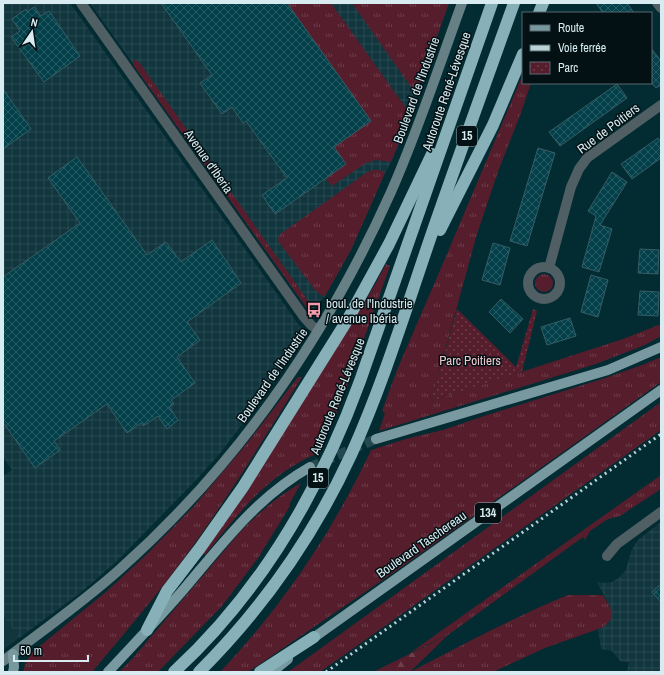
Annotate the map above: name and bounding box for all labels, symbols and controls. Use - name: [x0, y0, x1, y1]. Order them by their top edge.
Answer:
- north arrow: [12, 12, 52, 52]
- legend: [522, 12, 652, 84]
- text: N: [30, 15, 39, 30]
- text: Route: [558, 20, 584, 36]
- street label: Autoroute René-Lévesque: [418, 29, 475, 154]
- street label: Boulevard de l'Industrie: [389, 35, 444, 146]
- text: Voie ferrée: [558, 40, 606, 56]
- text: Parc: [558, 60, 578, 76]
- street label: Rue de Poitiers: [574, 99, 643, 157]
- street label: Avenue d'Iberia: [180, 125, 237, 197]
- road number: 15: [457, 126, 477, 146]
- place label: boul. de l'Industrie / avenue Ibéria: [326, 295, 413, 327]
- bus stop icon: boul. de l'Industrie / avenue Ibéria: [305, 301, 323, 319]
- street label: Boulevard de l'Industrie: [233, 325, 311, 426]
- street label: Autoroute René-Lévesque: [306, 335, 369, 458]
- park label: Parc Poitiers: [439, 352, 501, 369]
- road number: 15: [308, 468, 328, 488]
- road number: 134: [475, 503, 501, 523]
- street label: Boulevard Taschereau: [373, 507, 470, 582]
- scale bar: [14, 637, 88, 663]
- text: 50 m: [20, 643, 42, 659]

